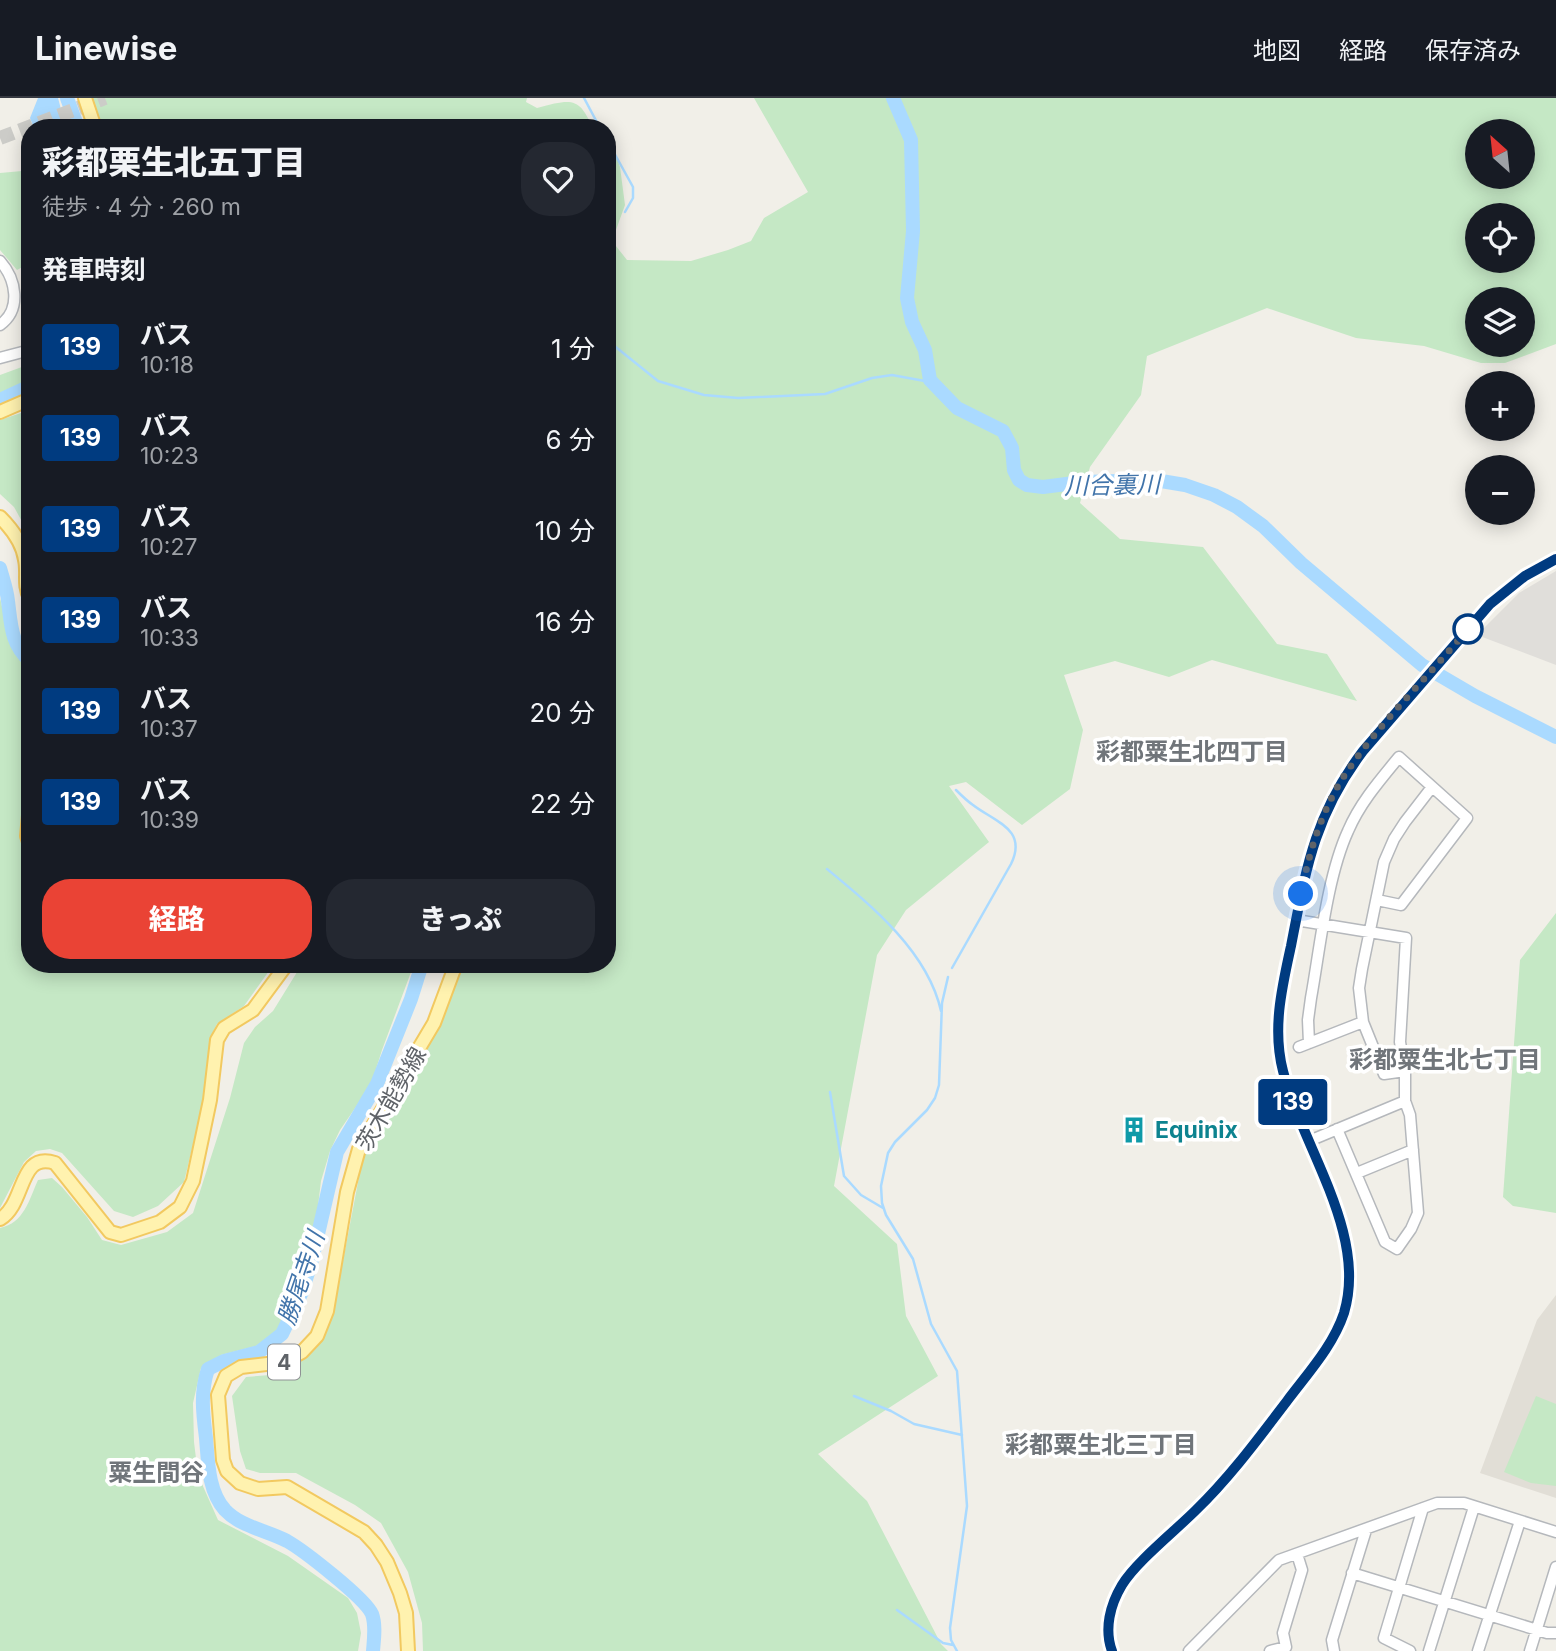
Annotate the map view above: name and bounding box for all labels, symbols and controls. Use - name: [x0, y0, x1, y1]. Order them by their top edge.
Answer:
- text: Linewise: [35, 28, 178, 68]
- text: 地図: [1253, 36, 1301, 65]
- text: 経路: [1339, 36, 1387, 65]
- text: 保存済み: [1425, 36, 1521, 65]
- north arrow: [1465, 119, 1535, 189]
- map controls: [1465, 119, 1535, 525]
- text: 彩都栗生北五丁目: [42, 142, 306, 182]
- button: heart: [521, 142, 595, 216]
- text: 徒歩 · 4 分 · 260 m: [42, 193, 241, 221]
- button: locate: [1465, 203, 1535, 273]
- text: 発車時刻: [42, 254, 146, 285]
- button: layers: [1465, 287, 1535, 357]
- text: バス: [140, 319, 192, 350]
- text: 139: [60, 332, 101, 361]
- text: 1 分: [551, 333, 595, 364]
- text: 10:18: [140, 351, 194, 379]
- button: +: [1465, 371, 1535, 441]
- text: バス: [140, 410, 192, 441]
- text: 139: [60, 423, 101, 452]
- text: 6 分: [546, 424, 595, 455]
- text: 10:23: [140, 442, 199, 470]
- button: −: [1465, 455, 1535, 525]
- water label: 川合裏川: [1064, 470, 1163, 500]
- text: バス: [140, 501, 192, 532]
- text: 139: [60, 514, 101, 543]
- text: 10 分: [535, 515, 595, 546]
- text: 10:27: [140, 533, 198, 561]
- text: バス: [140, 592, 192, 623]
- text: 139: [60, 605, 101, 634]
- text: 16 分: [535, 606, 595, 637]
- unlabelled marker: [1453, 614, 1483, 644]
- text: 10:33: [140, 624, 199, 652]
- text: バス: [140, 683, 192, 714]
- text: 139: [60, 696, 101, 725]
- text: 20 分: [529, 697, 595, 728]
- text: 10:37: [140, 715, 198, 743]
- district label: 彩都粟生北四丁目: [1096, 737, 1288, 766]
- text: バス: [140, 774, 192, 805]
- text: 139: [60, 787, 101, 816]
- text: 22 分: [530, 788, 595, 819]
- text: 10:39: [140, 806, 199, 834]
- your location: [1283, 876, 1318, 911]
- button: 経路: [42, 879, 312, 959]
- button: きっぷ: [326, 879, 595, 959]
- street label: 茨木能勢線: [350, 1042, 432, 1156]
- district label: 彩都粟生北七丁目: [1349, 1045, 1541, 1074]
- line badge: 139: [1253, 1079, 1333, 1125]
- text: 139: [1272, 1087, 1314, 1116]
- building icon: Equinix: [1119, 1115, 1149, 1145]
- place label: Equinix: [1155, 1116, 1238, 1144]
- water label: 勝尾寺川: [272, 1225, 331, 1328]
- road number: 4: [268, 1344, 300, 1380]
- district label: 彩都粟生北三丁目: [1005, 1430, 1197, 1459]
- district label: 粟生間谷: [108, 1458, 204, 1487]

